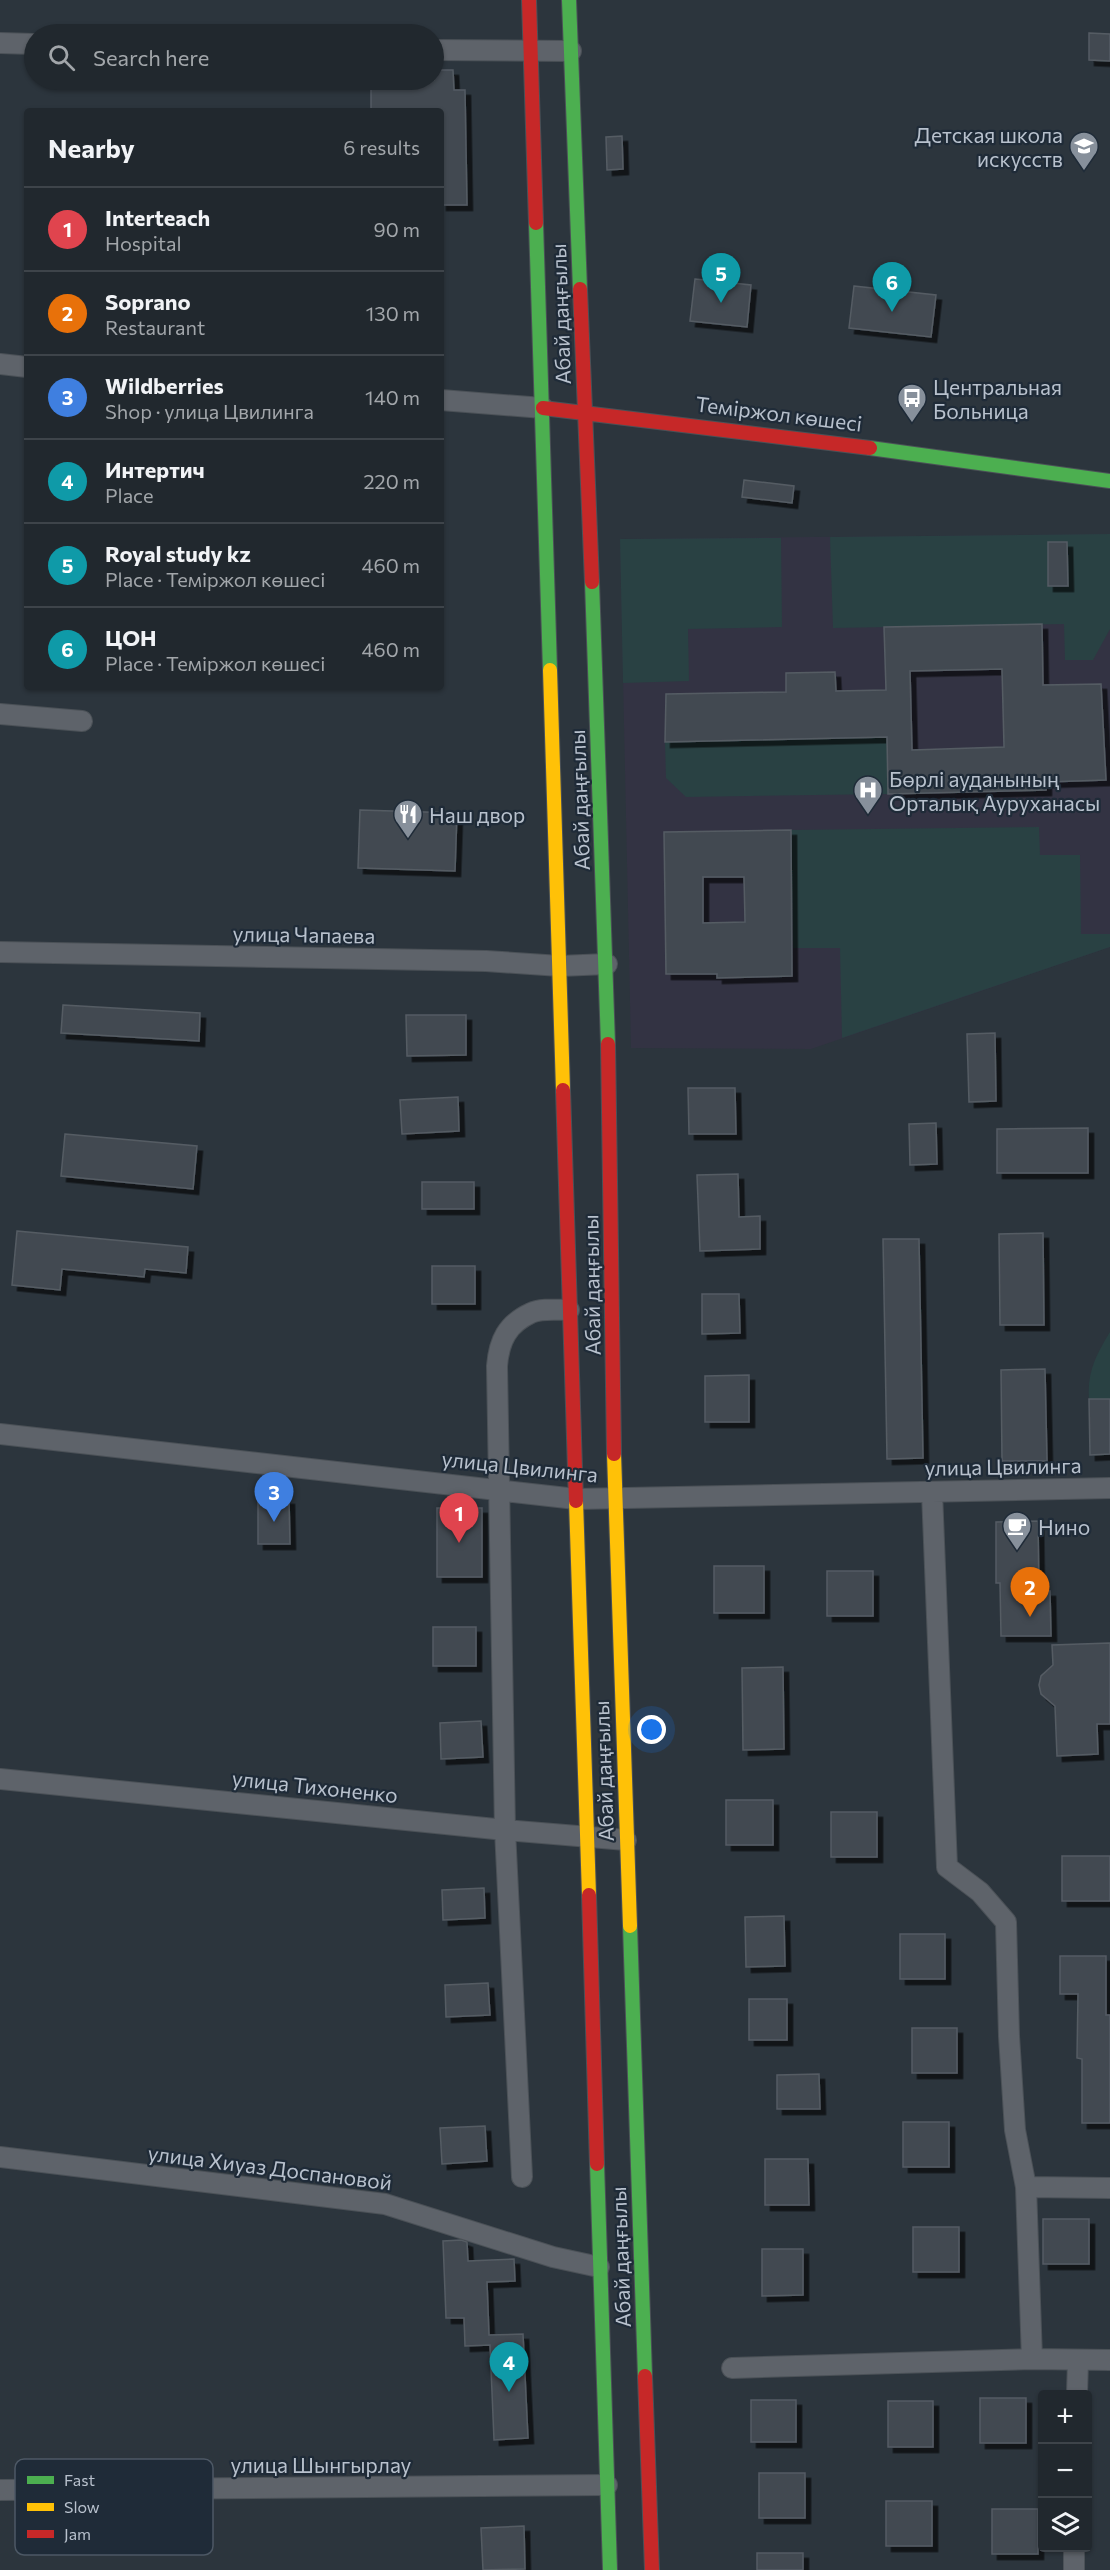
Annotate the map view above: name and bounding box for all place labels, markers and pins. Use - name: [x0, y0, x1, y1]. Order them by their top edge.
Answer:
- place label: Детская школа искусств: [915, 122, 1063, 171]
- school or university icon: Детская школа искусств: [1068, 130, 1100, 172]
- pin: 5: [702, 254, 740, 303]
- pin: 6: [872, 262, 912, 312]
- place label: Центральная Больница: [933, 374, 1062, 423]
- bus stop icon: Центральная Больница: [896, 382, 928, 424]
- place label: Бөрлі ауданының Орталық Ауруханасы: [889, 766, 1100, 815]
- hospital icon: Бөрлі ауданының Орталық Ауруханасы: [852, 774, 884, 816]
- restaurant icon: Наш двор: [392, 798, 424, 840]
- place label: Наш двор: [429, 802, 525, 827]
- pin: 3: [254, 1472, 294, 1522]
- pin: 1: [440, 1494, 478, 1543]
- cafe icon: Нино: [1001, 1510, 1033, 1552]
- place label: Нино: [1038, 1514, 1090, 1539]
- pin: 2: [1010, 1568, 1050, 1617]
- pin: 4: [490, 2342, 528, 2392]

